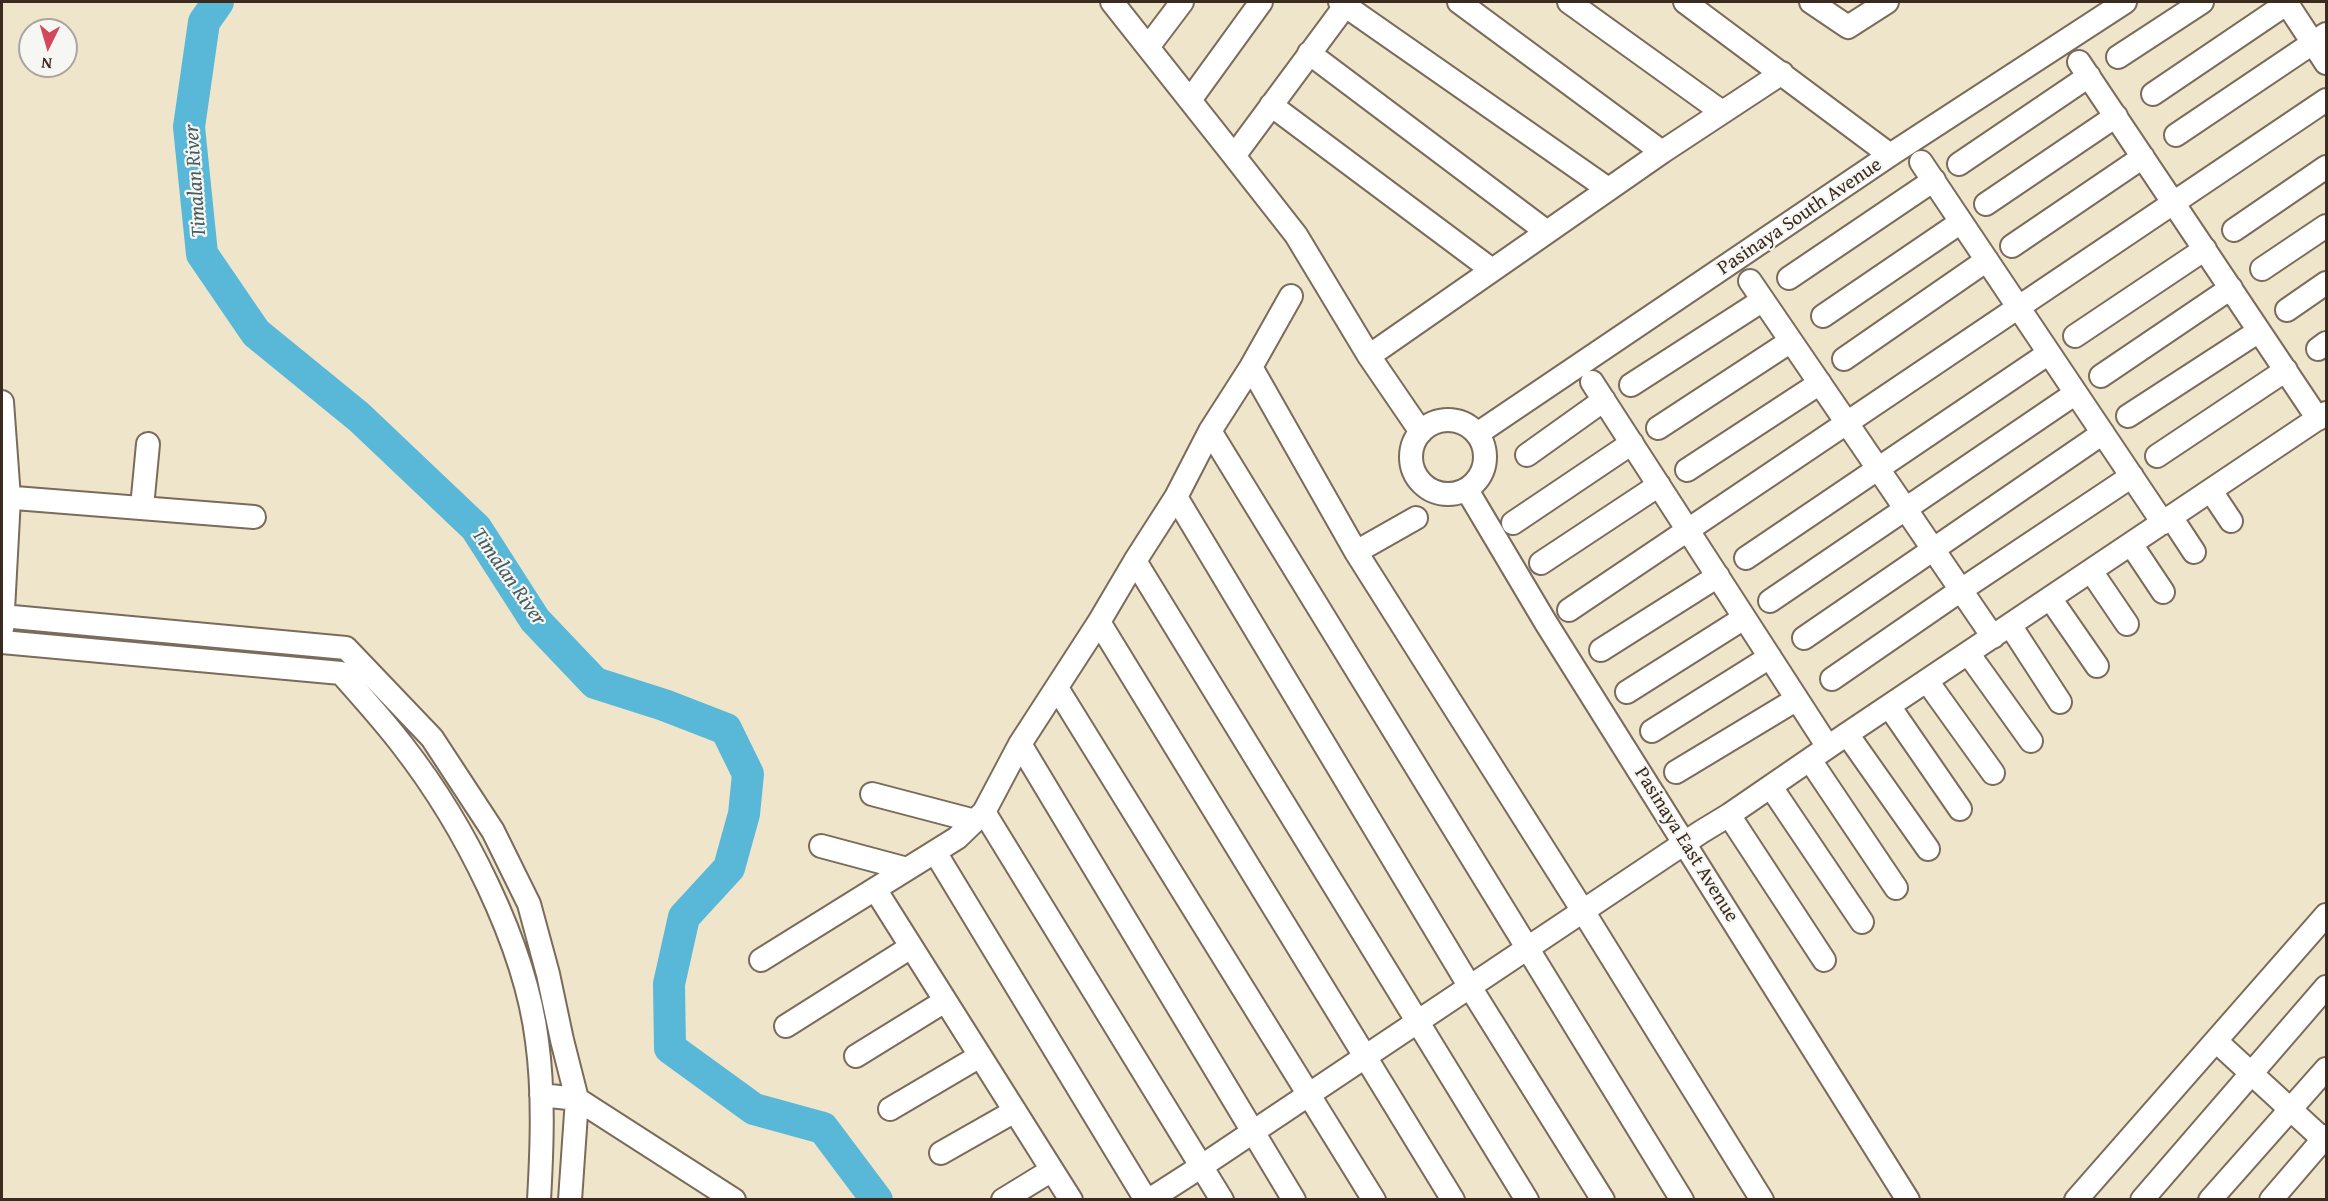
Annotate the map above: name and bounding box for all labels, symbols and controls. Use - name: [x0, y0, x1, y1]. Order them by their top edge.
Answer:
- north arrow: [18, 18, 78, 78]
- text: N: [40, 52, 53, 76]
- water label: Timalan River: [179, 123, 213, 239]
- street label: Pasinaya South Avenue: [1713, 153, 1887, 281]
- water label: Timalan River: [465, 523, 551, 631]
- street label: Pasinaya East Avenue: [1629, 763, 1743, 927]

